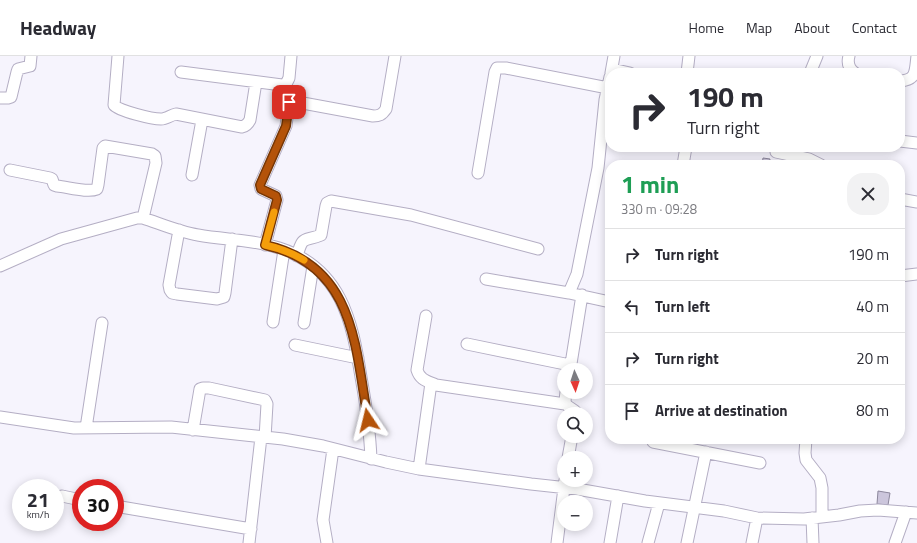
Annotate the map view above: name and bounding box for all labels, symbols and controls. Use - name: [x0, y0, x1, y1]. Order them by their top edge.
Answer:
- text: Headway: [20, 13, 96, 42]
- text: Home: [689, 17, 724, 38]
- text: Map: [746, 17, 772, 38]
- text: About: [794, 17, 830, 38]
- text: Contact: [852, 17, 897, 38]
- text: 190 m: [687, 75, 764, 118]
- icon: right: [621, 84, 673, 136]
- pin: [272, 85, 306, 119]
- icon: arrive: [278, 91, 300, 113]
- text: Turn right: [687, 114, 760, 141]
- text: 1 min: [621, 166, 679, 202]
- button: close: [847, 173, 889, 215]
- text: 330 m · 09:28: [621, 199, 697, 219]
- text: Turn right: [655, 243, 719, 266]
- text: 190 m: [848, 243, 889, 266]
- icon: right: [621, 244, 643, 266]
- text: Turn left: [655, 295, 710, 318]
- text: 40 m: [856, 295, 889, 318]
- icon: left: [621, 296, 643, 318]
- text: Turn right: [655, 347, 719, 370]
- text: 20 m: [856, 347, 889, 370]
- icon: right: [621, 348, 643, 370]
- north arrow: [557, 363, 593, 399]
- map controls: [557, 363, 593, 531]
- position arrow: [347, 399, 389, 441]
- text: Arrive at destination: [655, 399, 788, 422]
- text: 80 m: [856, 399, 889, 422]
- icon: arrive: [621, 400, 643, 422]
- button: search: [557, 407, 593, 443]
- button: +: [557, 451, 593, 487]
- speed limit sign: 30: [72, 479, 124, 531]
- text: 21: [27, 484, 49, 515]
- button: −: [557, 495, 593, 531]
- text: km/h: [27, 507, 49, 522]

